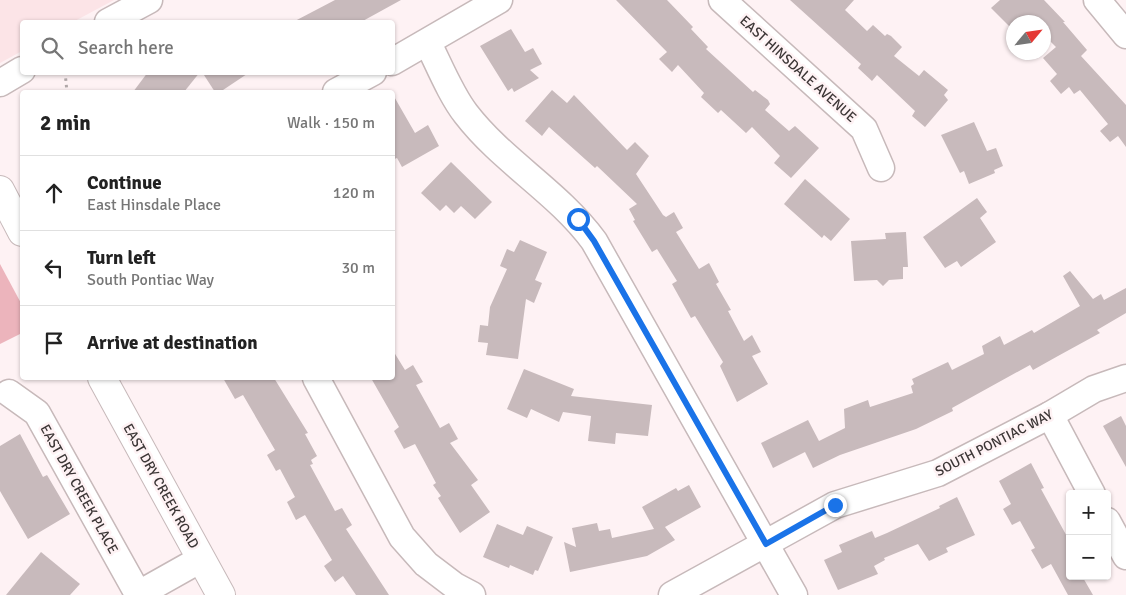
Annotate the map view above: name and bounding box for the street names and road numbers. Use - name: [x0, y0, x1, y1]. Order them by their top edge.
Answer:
- street label: EAST HINSDALE AVENUE: [736, 12, 860, 126]
- street label: SOUTH PONTIAC WAY: [932, 406, 1056, 480]
- street label: EAST DRY CREEK PLACE: [36, 421, 122, 557]
- street label: EAST DRY CREEK ROAD: [120, 421, 202, 551]

